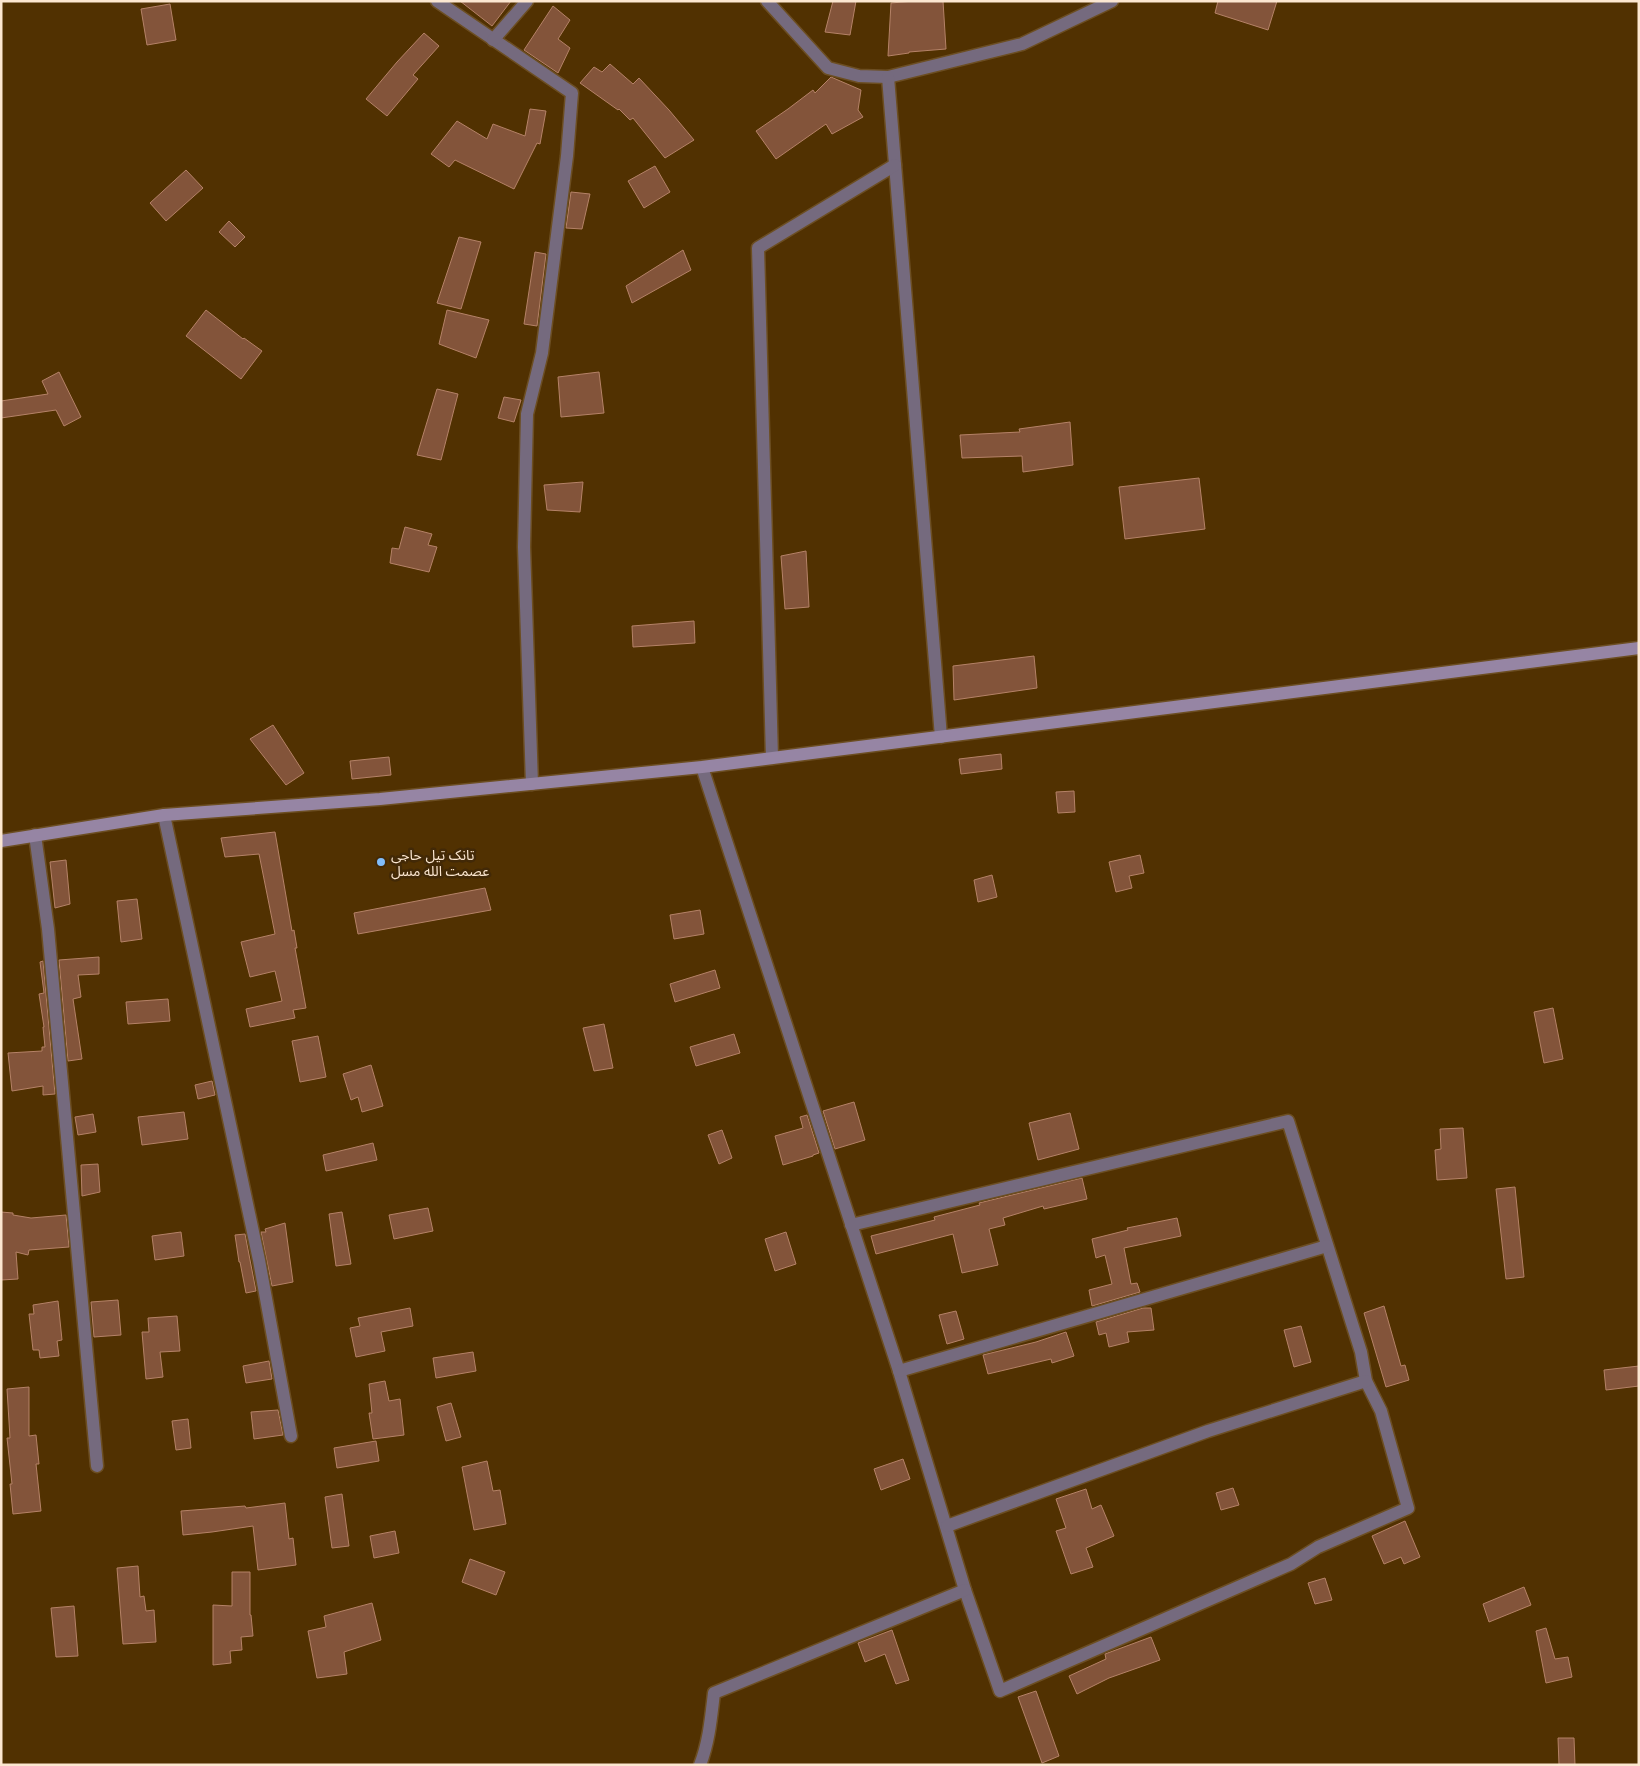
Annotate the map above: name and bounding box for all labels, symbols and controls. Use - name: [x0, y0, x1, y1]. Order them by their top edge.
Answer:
- place label: تانک تیل حاجی عصمت الله مسل: [391, 846, 489, 880]
- marker: تانک تیل حاجی عصمت الله مسل: [375, 856, 387, 868]

